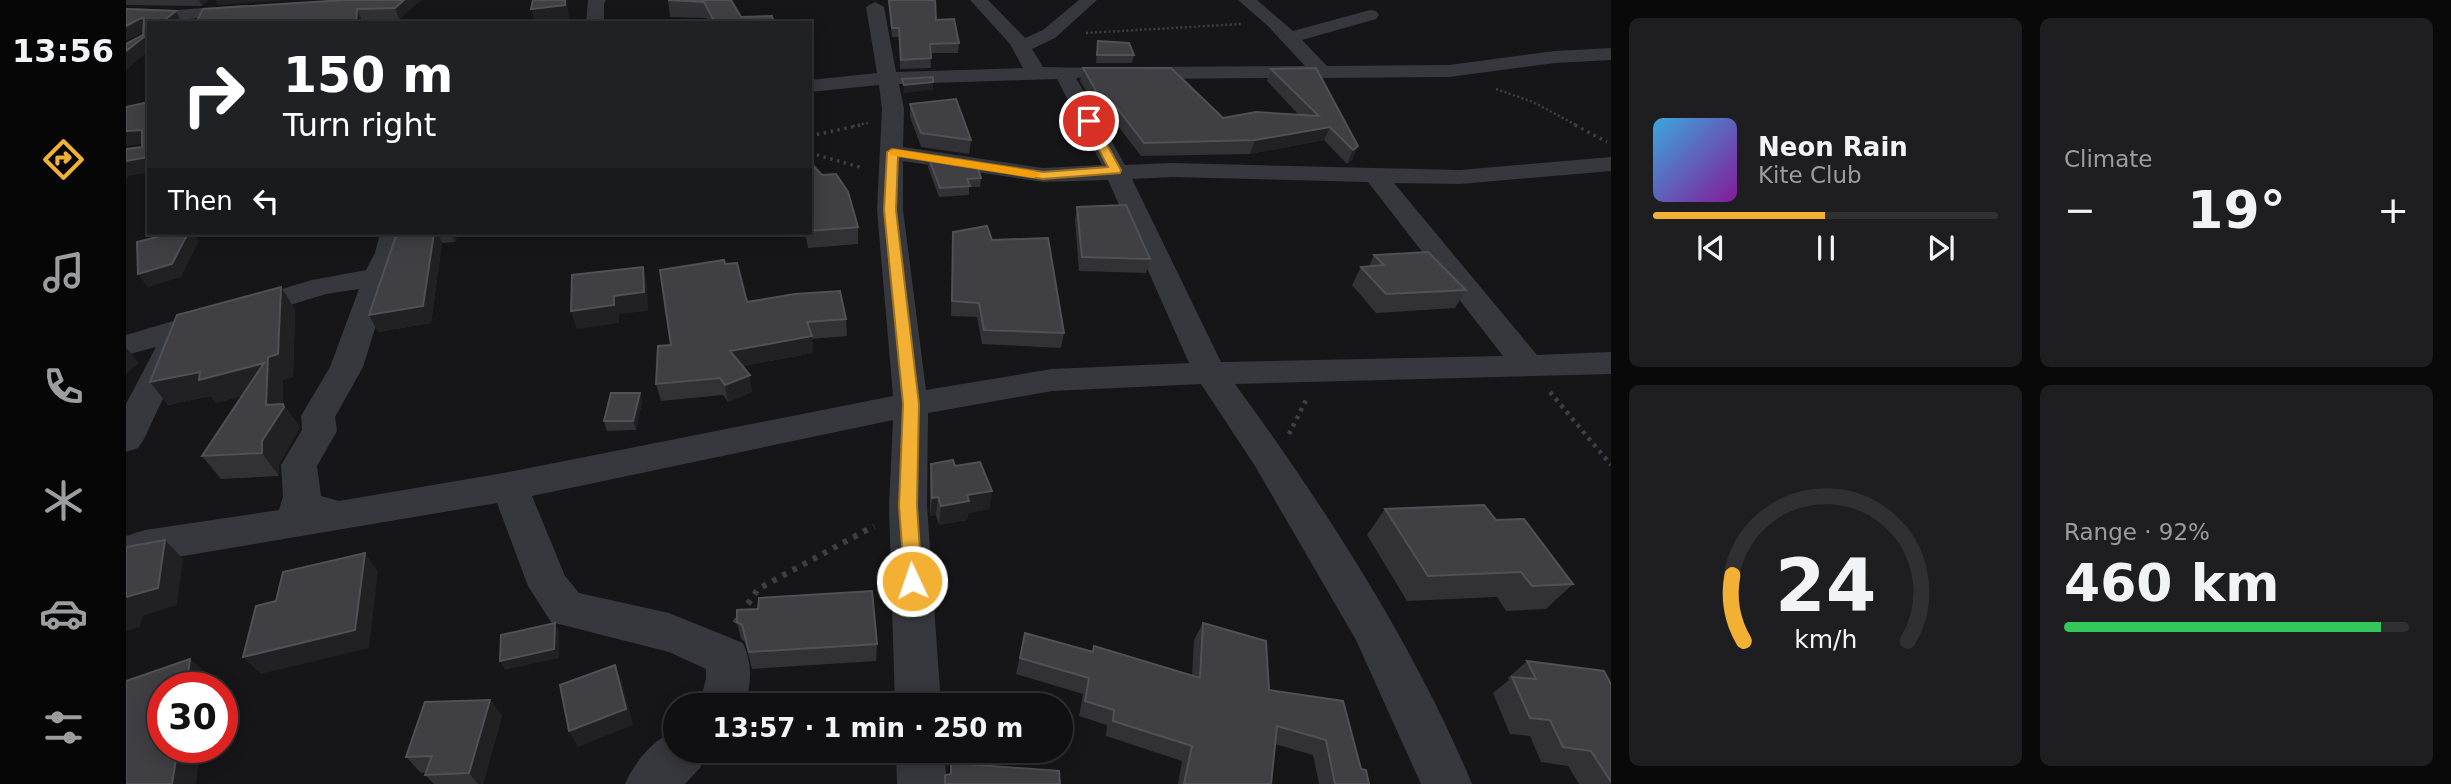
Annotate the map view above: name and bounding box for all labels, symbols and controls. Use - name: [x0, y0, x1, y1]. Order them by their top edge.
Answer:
- text: 13:56: [12, 32, 114, 70]
- text: 150 m: [283, 47, 453, 104]
- icon: right: [168, 49, 259, 140]
- pin: [1059, 91, 1119, 151]
- icon: arrive: [1070, 102, 1108, 140]
- text: Turn right: [283, 106, 436, 144]
- text: Neon Rain: [1758, 132, 1908, 162]
- icon: directions: [39, 135, 88, 184]
- text: Climate: [2064, 146, 2153, 172]
- text: Kite Club: [1758, 162, 1862, 188]
- text: 19°: [2187, 180, 2286, 240]
- icon: left: [247, 182, 285, 220]
- text: Then: [168, 186, 233, 216]
- text: −: [2064, 188, 2096, 232]
- text: +: [2377, 188, 2409, 232]
- icon: previous: [1692, 229, 1730, 267]
- icon: pause: [1807, 229, 1845, 267]
- icon: next: [1922, 229, 1960, 267]
- icon: music: [39, 248, 88, 297]
- icon: phone: [39, 362, 88, 411]
- icon: climate: [39, 476, 88, 525]
- text: Range · 92%: [2064, 519, 2210, 545]
- position arrow: [875, 544, 949, 618]
- text: 24: [1775, 544, 1876, 629]
- text: 460 km: [2064, 553, 2279, 613]
- icon: car: [39, 589, 88, 638]
- text: km/h: [1794, 625, 1857, 654]
- speed limit sign: 30: [147, 672, 238, 763]
- icon: filters: [39, 703, 88, 752]
- text: 13:57 · 1 min · 250 m: [713, 713, 1023, 743]

